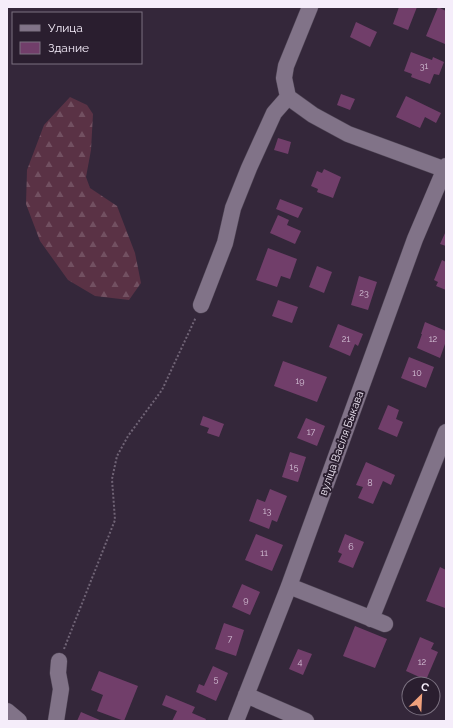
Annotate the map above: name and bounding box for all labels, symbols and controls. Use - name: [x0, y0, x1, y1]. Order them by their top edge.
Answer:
- legend: [12, 12, 142, 64]
- text: Улица: [48, 21, 83, 35]
- text: Здание: [48, 41, 89, 55]
- house number: 31: [420, 61, 428, 71]
- house number: 23: [359, 288, 369, 298]
- house number: 21: [342, 334, 350, 344]
- house number: 12: [429, 334, 438, 344]
- house number: 10: [412, 368, 422, 378]
- house number: 19: [295, 376, 305, 386]
- street label: вуліца Васіля Быкава: [316, 389, 366, 497]
- house number: 17: [307, 427, 315, 437]
- house number: 15: [290, 462, 298, 472]
- house number: 8: [367, 478, 373, 488]
- house number: 13: [263, 506, 272, 516]
- house number: 6: [348, 542, 354, 552]
- house number: 11: [260, 548, 268, 558]
- house number: 9: [243, 595, 249, 605]
- house number: 7: [228, 634, 233, 644]
- house number: 4: [298, 657, 303, 667]
- house number: 12: [418, 657, 427, 667]
- house number: 5: [214, 674, 219, 684]
- north arrow: [401, 676, 441, 716]
- text: С: [419, 680, 431, 695]

